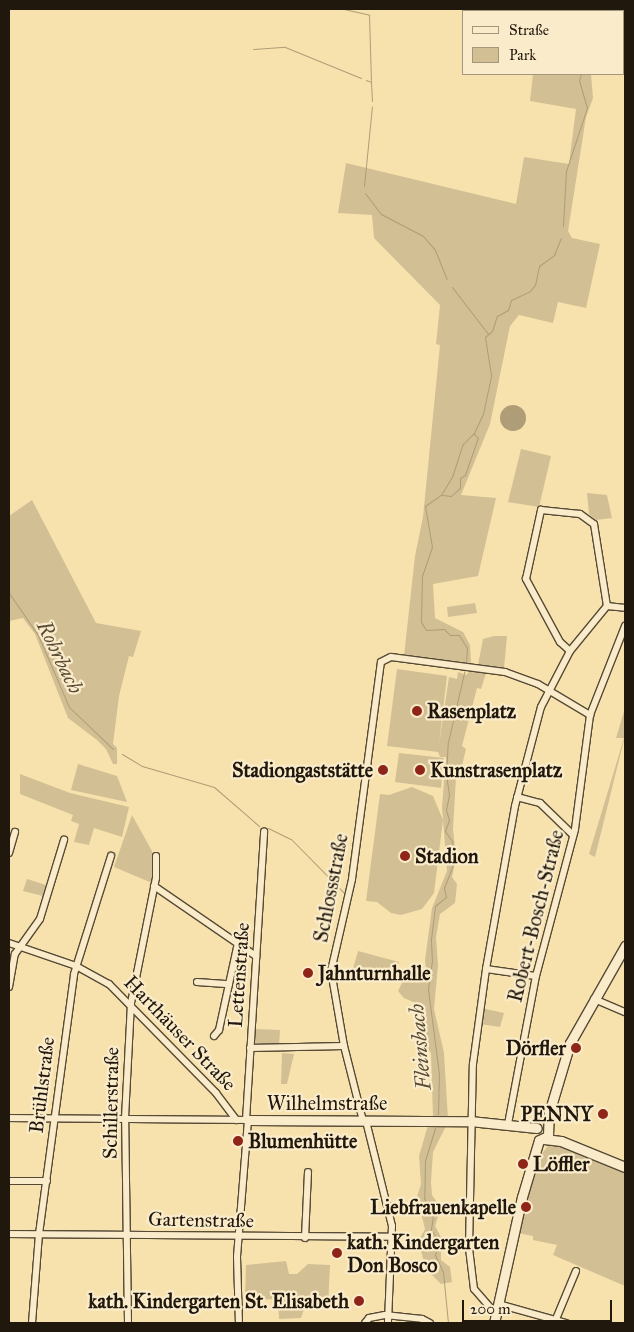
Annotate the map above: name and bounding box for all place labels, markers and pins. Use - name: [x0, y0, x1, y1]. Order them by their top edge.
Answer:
- place label: Rasenplatz: [427, 699, 516, 723]
- marker: Rasenplatz: [411, 705, 423, 717]
- place label: Stadiongaststätte: [232, 758, 373, 782]
- place label: Kunstrasenplatz: [430, 758, 562, 782]
- marker: Stadiongaststätte: [377, 764, 389, 776]
- marker: Kunstrasenplatz: [414, 764, 426, 776]
- place label: Stadion: [415, 844, 479, 868]
- marker: Stadion: [399, 850, 411, 862]
- place label: Jahnturnhalle: [318, 961, 431, 985]
- marker: Jahnturnhalle: [302, 967, 314, 979]
- place label: Dörfler: [505, 1036, 566, 1060]
- marker: Dörfler: [570, 1042, 582, 1054]
- place label: PENNY: [521, 1102, 593, 1126]
- marker: PENNY: [597, 1108, 609, 1120]
- place label: Blumenhütte: [248, 1129, 357, 1153]
- marker: Blumenhütte: [232, 1135, 244, 1147]
- place label: Löffler: [533, 1152, 590, 1176]
- marker: Löffler: [517, 1158, 529, 1170]
- place label: Liebfrauenkapelle: [370, 1195, 516, 1219]
- marker: Liebfrauenkapelle: [520, 1201, 532, 1213]
- place label: kath. Kindergarten Don Bosco: [347, 1230, 499, 1277]
- marker: kath. Kindergarten Don Bosco: [331, 1247, 343, 1259]
- place label: kath. Kindergarten St. Elisabeth: [88, 1289, 349, 1313]
- marker: kath. Kindergarten St. Elisabeth: [353, 1295, 365, 1307]

